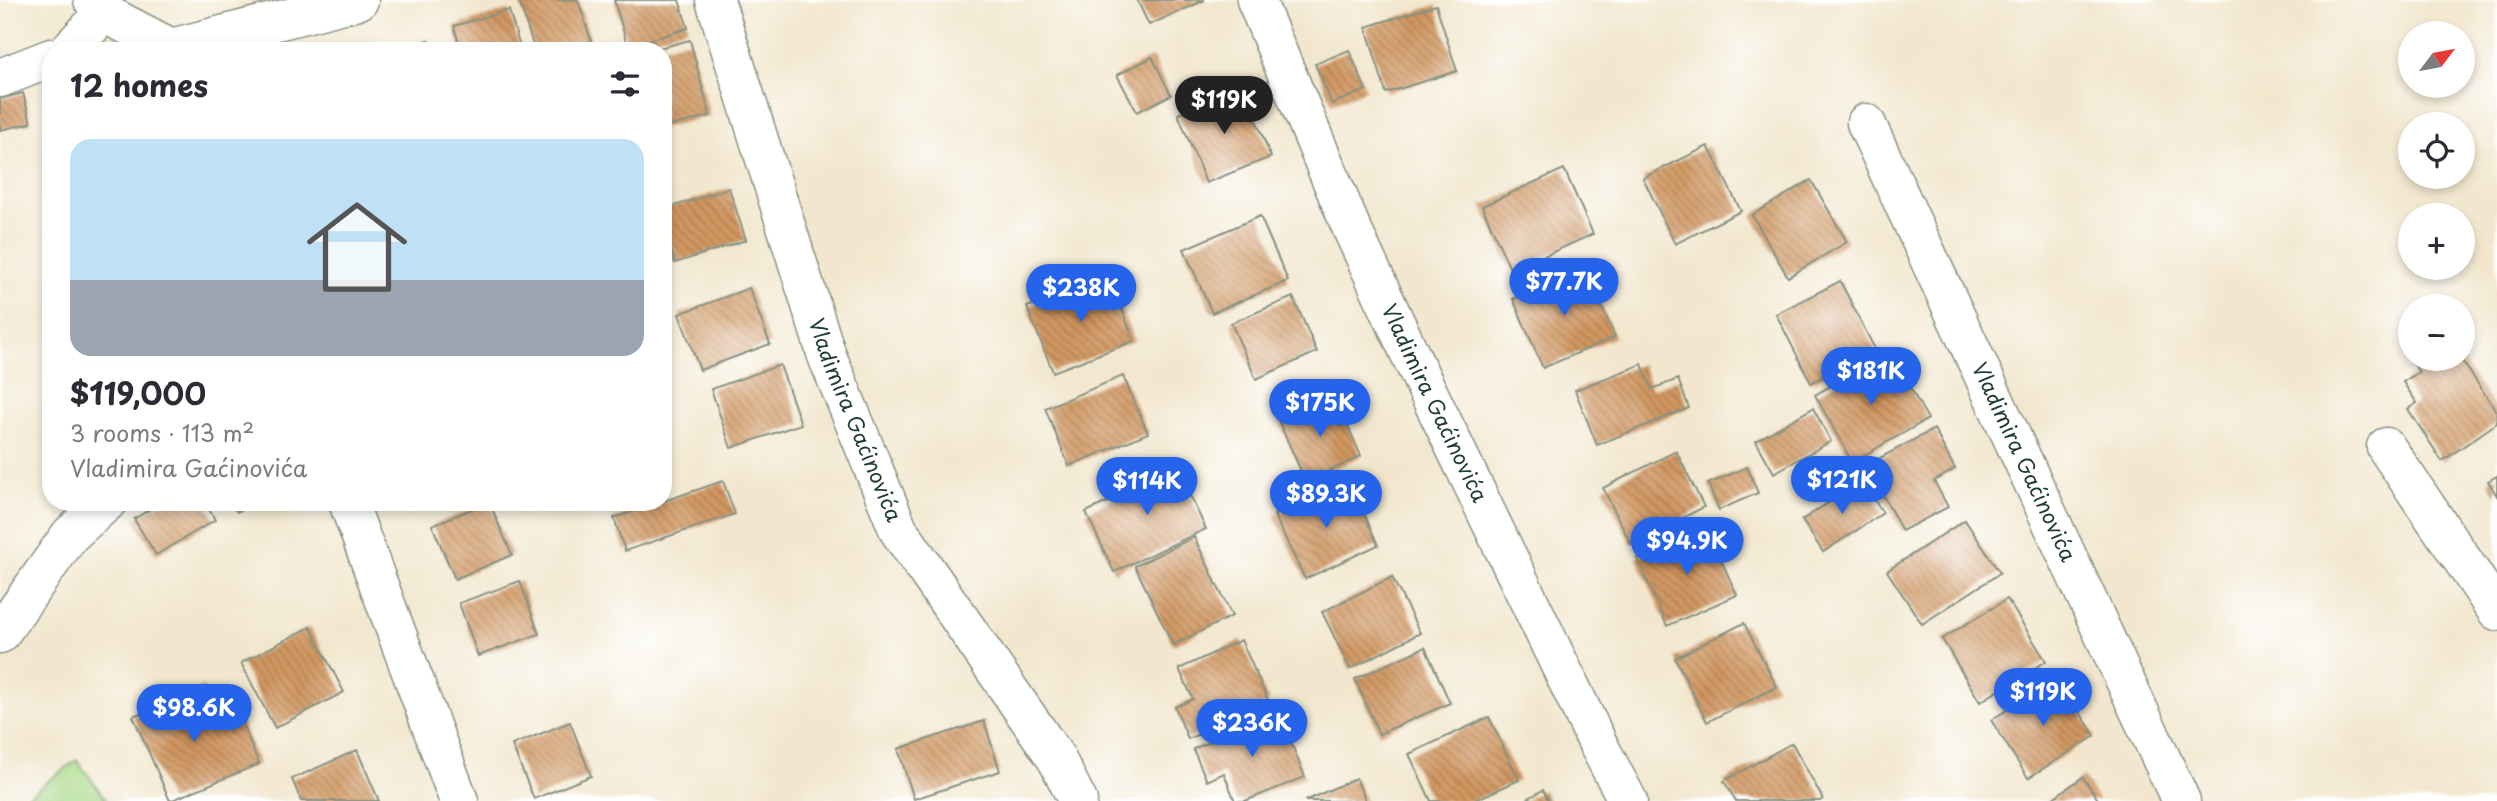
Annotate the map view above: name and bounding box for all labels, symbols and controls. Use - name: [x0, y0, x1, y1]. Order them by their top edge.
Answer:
- north arrow: [2398, 21, 2474, 98]
- map controls: [2398, 21, 2475, 371]
- text: 12 homes: [70, 62, 208, 107]
- icon: filters: [606, 65, 644, 103]
- pin: $119K: [1175, 76, 1273, 136]
- text: $119K: [1191, 81, 1257, 116]
- button: locate: [2398, 112, 2475, 189]
- icon: home: [294, 184, 420, 310]
- button: +: [2398, 203, 2475, 280]
- pin: $77.7K: [1507, 258, 1621, 318]
- text: $77.7K: [1525, 263, 1603, 298]
- pin: $238K: [1032, 264, 1130, 324]
- text: $238K: [1042, 269, 1120, 304]
- button: −: [2398, 294, 2475, 371]
- street label: Vladimira Gaćinovića: [1375, 298, 1497, 508]
- street label: Vladimira Gaćinovića: [802, 314, 912, 527]
- pin: $181K: [1822, 348, 1920, 407]
- text: $181K: [1837, 352, 1905, 387]
- street label: Vladimira Gaćinovića: [1965, 356, 2086, 567]
- text: $119,000: [70, 370, 206, 415]
- pin: $175K: [1271, 380, 1369, 439]
- text: $175K: [1285, 384, 1355, 419]
- text: 3 rooms · 113 m²: [70, 415, 254, 450]
- text: Vladimira Gaćinovića: [70, 450, 307, 485]
- pin: $121K: [1793, 456, 1891, 516]
- pin: $114K: [1098, 458, 1196, 517]
- text: $121K: [1807, 461, 1877, 496]
- text: $114K: [1112, 462, 1182, 497]
- pin: $89.3K: [1269, 470, 1383, 530]
- text: $89.3K: [1286, 475, 1366, 510]
- pin: $94.9K: [1630, 518, 1744, 577]
- text: $94.9K: [1647, 522, 1727, 557]
- pin: $119K: [1994, 668, 2092, 728]
- text: $119K: [2010, 673, 2076, 708]
- pin: $98.6K: [137, 684, 251, 744]
- text: $98.6K: [153, 689, 235, 724]
- pin: $236K: [1203, 700, 1301, 759]
- text: $236K: [1212, 704, 1292, 739]

